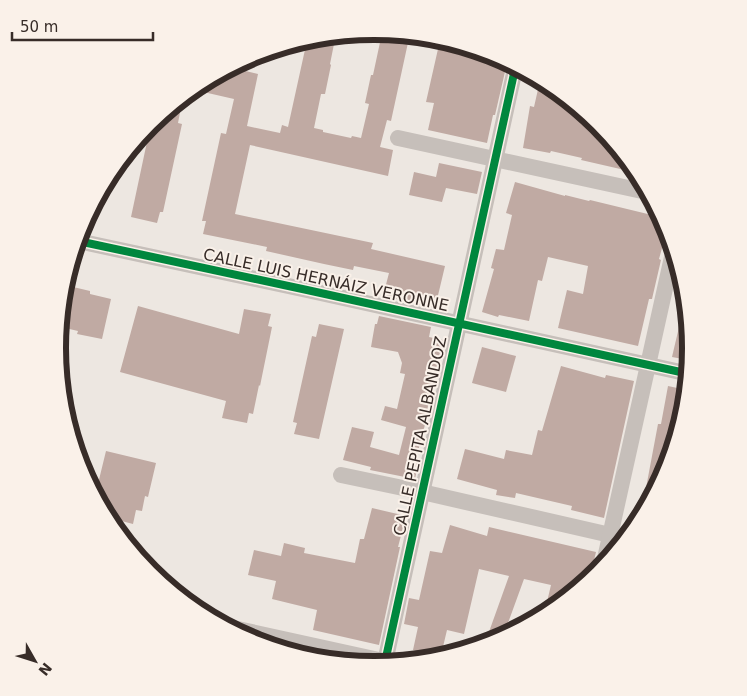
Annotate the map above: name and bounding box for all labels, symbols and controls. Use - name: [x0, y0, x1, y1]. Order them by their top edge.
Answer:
- scale bar: [12, 10, 154, 42]
- text: 50 m: [20, 18, 58, 36]
- street label: CALLE LUIS HERNÁIZ VERONNE: [201, 245, 451, 315]
- street label: CALLE PEPITA ALBANDOZ: [390, 334, 450, 537]
- north arrow: [10, 636, 60, 686]
- text: N: [35, 660, 55, 679]

